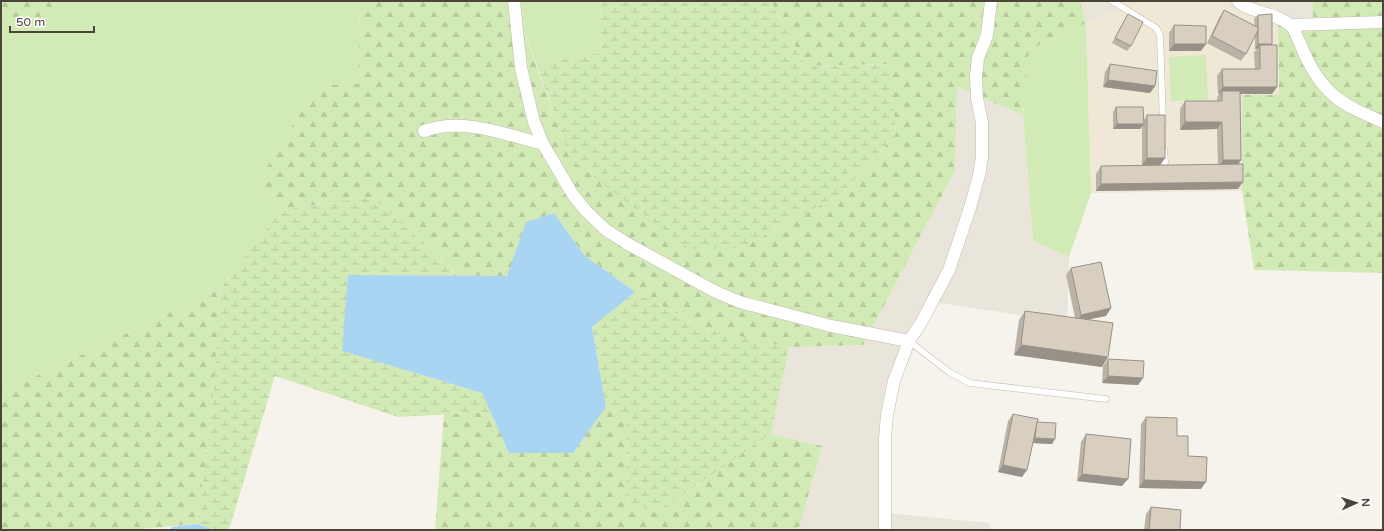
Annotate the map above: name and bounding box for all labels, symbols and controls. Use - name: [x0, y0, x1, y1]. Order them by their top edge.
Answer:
- scale bar: [10, 8, 94, 34]
- text: 50 m: [16, 15, 45, 29]
- north arrow: [1336, 483, 1376, 523]
- text: N: [1359, 498, 1372, 507]

